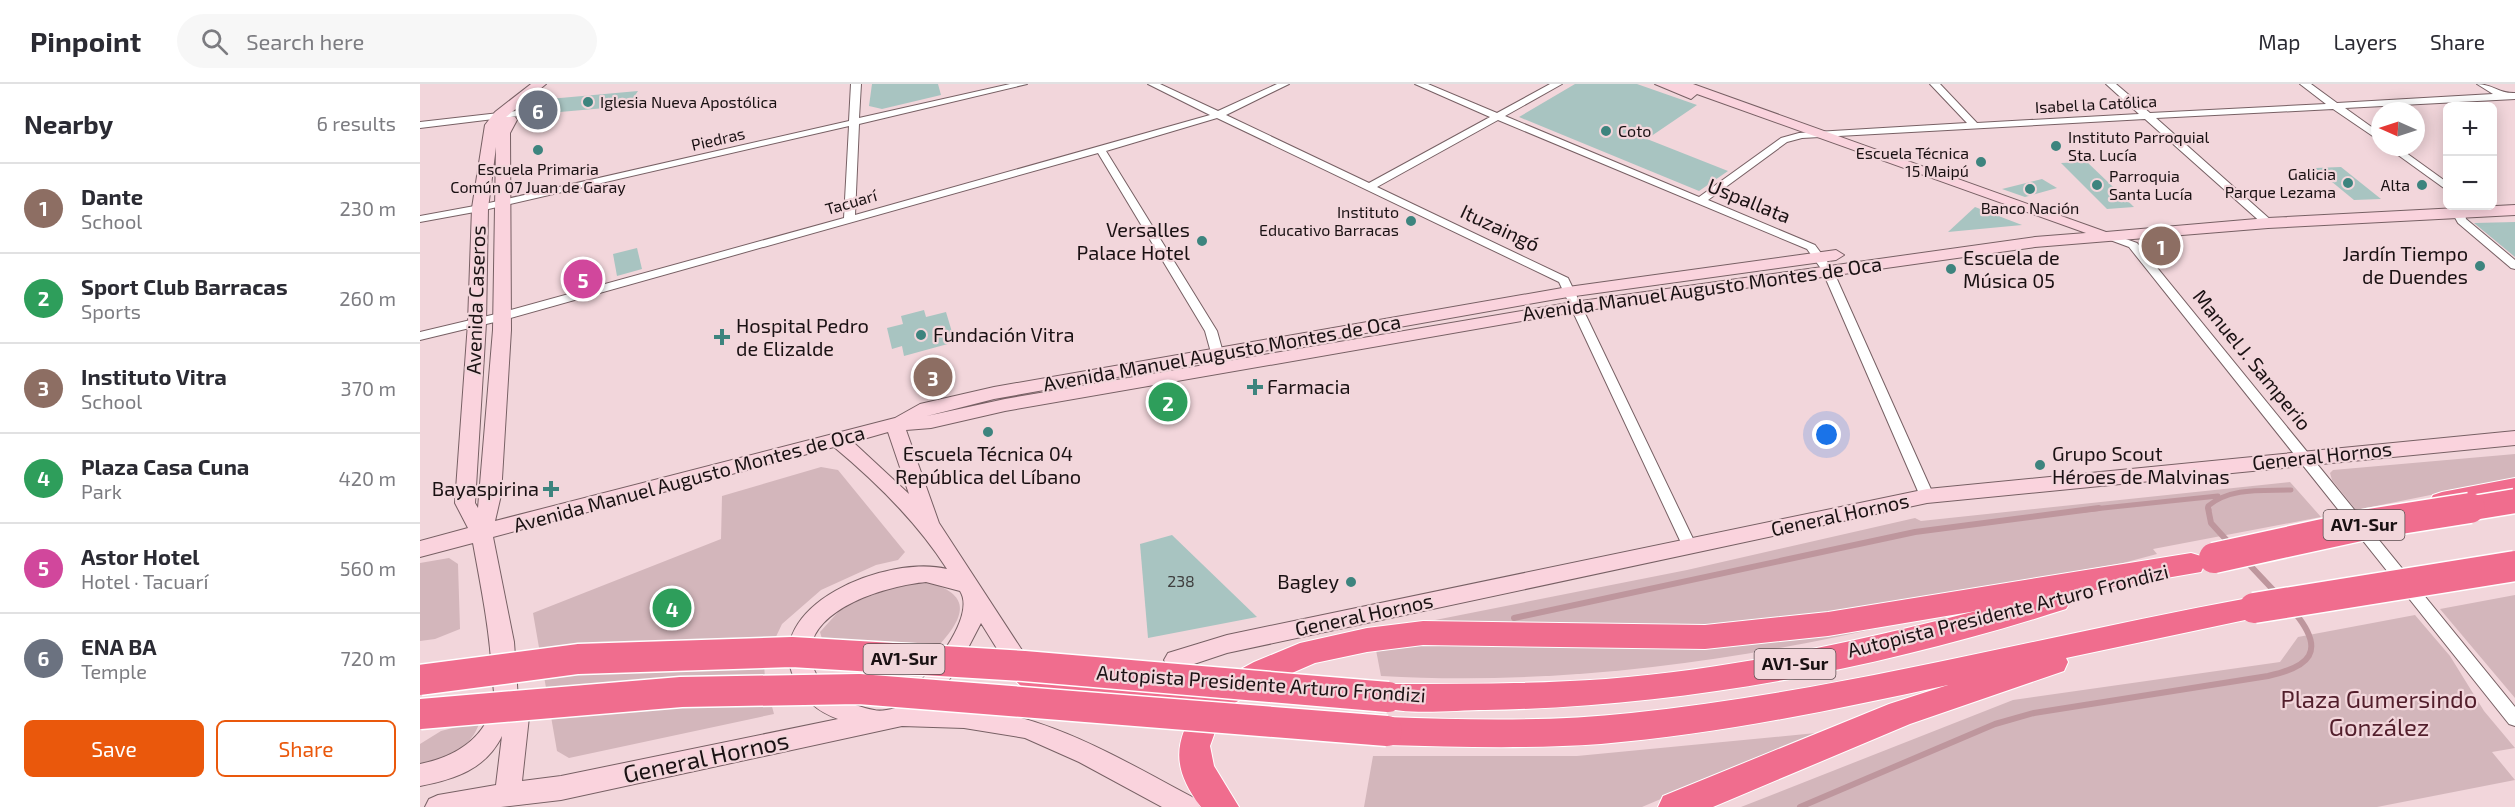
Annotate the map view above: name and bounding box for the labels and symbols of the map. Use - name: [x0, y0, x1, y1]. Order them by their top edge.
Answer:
- pin: 6: [518, 87, 558, 132]
- street label: Isabel la Católica: [2034, 91, 2158, 116]
- place label: Iglesia Nueva Apostólica: [600, 92, 777, 111]
- marker: Iglesia Nueva Apostólica: [581, 95, 595, 109]
- north arrow: [2371, 102, 2425, 156]
- place label: Coto: [1618, 121, 1651, 140]
- street label: Piedras: [689, 123, 747, 154]
- marker: Coto: [1599, 124, 1613, 138]
- place label: Instituto Parroquial Sta. Lucía: [2068, 127, 2210, 164]
- marker: Instituto Parroquial Sta. Lucía: [2049, 139, 2063, 153]
- marker: Escuela Primaria Común 07 Juan de Garay: [531, 143, 545, 157]
- place label: Escuela Técnica 15 Maipú: [1856, 143, 1969, 180]
- marker: Escuela Técnica 15 Maipú: [1974, 155, 1988, 169]
- place label: Escuela Primaria Común 07 Juan de Garay: [450, 159, 626, 196]
- place label: Galicia Parque Lezama: [2225, 164, 2336, 201]
- place label: Parroquia Santa Lucía: [2109, 166, 2192, 203]
- street label: Uspallata: [1704, 173, 1794, 228]
- place label: Alta: [2381, 175, 2410, 194]
- marker: Galicia Parque Lezama: [2341, 176, 2355, 190]
- marker: Parroquia Santa Lucía: [2090, 178, 2104, 192]
- marker: Alta: [2415, 178, 2429, 192]
- marker: Banco Nación: [2023, 182, 2037, 196]
- street label: Tacuarí: [823, 185, 880, 218]
- street label: Ituzaingó: [1457, 198, 1544, 256]
- place label: Banco Nación: [1981, 198, 2079, 217]
- place label: Instituto Educativo Barracas: [1259, 202, 1399, 239]
- marker: Instituto Educativo Barracas: [1404, 214, 1418, 228]
- place label: Versalles Palace Hotel: [1077, 217, 1190, 264]
- pin: 1: [2142, 224, 2180, 268]
- street label: Avenida Caseros: [460, 225, 490, 375]
- marker: Versalles Palace Hotel: [1195, 234, 1209, 248]
- place label: Jardín Tiempo de Duendes: [2343, 241, 2468, 288]
- place label: Escuela de Música 05: [1963, 245, 2060, 292]
- street label: Avenida Manuel Augusto Montes de Oca: [1521, 251, 1883, 325]
- pin: 5: [564, 256, 602, 302]
- marker: Jardín Tiempo de Duendes: [2473, 259, 2487, 273]
- marker: Escuela de Música 05: [1944, 262, 1958, 276]
- street label: Manuel J. Samperio: [2189, 284, 2317, 435]
- street label: Avenida Manuel Augusto Montes de Oca: [1041, 309, 1403, 395]
- place label: Hospital Pedro de Elizalde: [736, 313, 869, 360]
- place label: Fundación Vitra: [933, 322, 1074, 346]
- marker: Hospital Pedro de Elizalde: [713, 328, 731, 346]
- marker: Fundación Vitra: [914, 328, 928, 342]
- pin: 3: [914, 354, 952, 400]
- place label: Farmacia: [1267, 374, 1351, 398]
- pin: 2: [1148, 380, 1188, 424]
- marker: Farmacia: [1248, 380, 1262, 394]
- street label: Avenida Manuel Augusto Montes de Oca: [510, 420, 867, 537]
- your location: [1812, 420, 1841, 449]
- marker: Escuela Técnica 04 República del Líbano: [981, 425, 995, 439]
- street label: General Hornos: [2251, 436, 2393, 474]
- place label: Escuela Técnica 04 República del Líbano: [895, 441, 1081, 488]
- place label: Grupo Scout Héroes de Malvinas: [2052, 441, 2230, 488]
- marker: Grupo Scout Héroes de Malvinas: [2033, 458, 2047, 472]
- place label: Bayaspirina: [432, 476, 539, 500]
- marker: Bayaspirina: [544, 482, 558, 496]
- street label: General Hornos: [1769, 488, 1911, 540]
- road number: AV1-Sur: [2324, 510, 2404, 540]
- street label: Autopista Presidente Arturo Frondizi: [1845, 558, 2171, 662]
- place label: Bagley: [1277, 569, 1339, 593]
- house number: 238: [1167, 571, 1195, 590]
- marker: Bagley: [1344, 575, 1358, 589]
- pin: 4: [652, 586, 692, 630]
- street label: General Hornos: [1293, 588, 1435, 640]
- road number: AV1-Sur: [864, 644, 944, 674]
- road number: AV1-Sur: [1754, 649, 1836, 679]
- street label: Autopista Presidente Arturo Frondizi: [1096, 660, 1427, 706]
- park label: Plaza Gumersindo González: [2281, 684, 2478, 741]
- street label: General Hornos: [620, 725, 791, 788]

